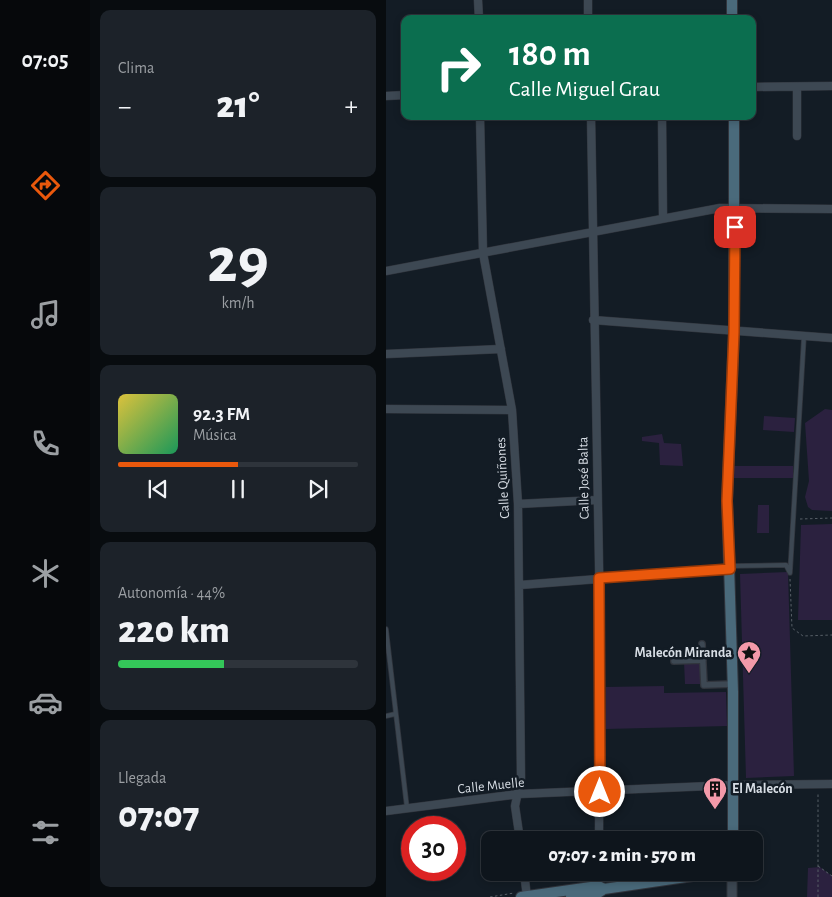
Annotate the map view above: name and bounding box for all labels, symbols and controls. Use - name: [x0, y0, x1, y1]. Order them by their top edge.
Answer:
- icon: right: [426, 35, 491, 100]
- text: 180 m: [509, 37, 591, 72]
- text: 07:05: [22, 49, 68, 71]
- text: Clima: [118, 60, 154, 76]
- text: Calle Miguel Grau: [509, 78, 660, 100]
- text: 21°: [216, 87, 260, 125]
- text: −: [118, 93, 131, 121]
- text: +: [345, 93, 358, 121]
- icon: directions: [28, 168, 63, 203]
- pin: [714, 206, 756, 248]
- icon: arrive: [721, 213, 749, 241]
- text: 29: [207, 229, 269, 294]
- text: km/h: [221, 295, 255, 311]
- icon: music: [28, 297, 63, 332]
- text: 92.3 FM: [193, 405, 250, 424]
- icon: phone: [28, 426, 63, 461]
- text: Música: [193, 427, 237, 443]
- street label: Calle José Balta: [576, 436, 592, 519]
- street label: Calle Quiñones: [494, 437, 512, 519]
- icon: previous: [144, 475, 172, 503]
- icon: pause: [224, 475, 252, 503]
- icon: next: [304, 475, 332, 503]
- icon: climate: [28, 556, 63, 591]
- text: Autonomía · 44%: [118, 585, 225, 601]
- text: 220 km: [118, 612, 230, 650]
- place icon: Malecón Miranda: [736, 640, 762, 674]
- place label: Malecón Miranda: [635, 646, 732, 660]
- icon: car: [28, 685, 63, 720]
- position arrow: [573, 765, 625, 817]
- text: Llegada: [118, 770, 166, 786]
- street label: Calle Muelle: [457, 776, 525, 796]
- building icon: El Malecón: [702, 776, 728, 810]
- place label: El Malecón: [732, 782, 793, 796]
- text: 07:07: [118, 797, 199, 835]
- icon: filters: [28, 815, 63, 850]
- speed limit sign: 30: [401, 816, 466, 881]
- text: 07:07 · 2 min · 570 m: [548, 846, 696, 865]

